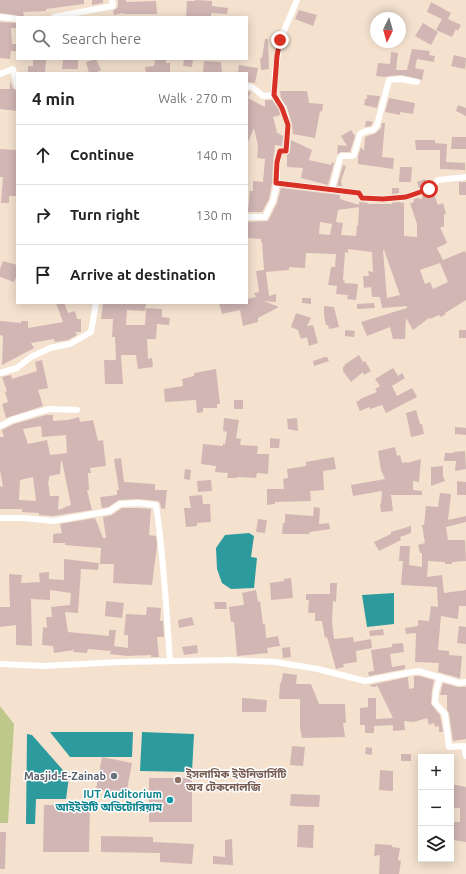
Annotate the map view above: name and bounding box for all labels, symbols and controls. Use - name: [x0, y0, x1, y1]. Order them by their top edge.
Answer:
- north arrow: [370, 12, 406, 48]
- search box: [16, 16, 248, 60]
- icon: search: [30, 27, 52, 49]
- text: Search here: [62, 30, 141, 47]
- route end: [271, 31, 289, 49]
- text: 4 min: [32, 89, 75, 108]
- text: Walk · 270 m: [158, 91, 232, 105]
- icon: ahead: [32, 144, 54, 166]
- text: Continue: [70, 146, 134, 163]
- text: 140 m: [196, 148, 232, 162]
- route start: [420, 180, 438, 198]
- icon: right: [32, 204, 54, 226]
- text: Turn right: [70, 206, 140, 223]
- text: 130 m: [196, 208, 232, 222]
- icon: arrive: [32, 264, 54, 286]
- text: Arrive at destination: [70, 266, 216, 283]
- map controls: [418, 754, 454, 862]
- button: +: [418, 754, 454, 790]
- place label: ইসলামিক ইউনিভার্সিটি অব টেকনোলজি: [185, 767, 287, 793]
- place label: Masjid-E-Zainab: [24, 770, 106, 782]
- marker: Masjid-E-Zainab: [109, 771, 119, 781]
- marker: ইসলামিক ইউনিভার্সিটি অব টেকনোলজি: [173, 775, 183, 785]
- place label: IUT Auditorium আইইউটি অডিটোরিয়াম: [54, 788, 162, 813]
- button: −: [418, 790, 454, 826]
- marker: IUT Auditorium আইইউটি অডিটোরিয়াম: [165, 795, 175, 805]
- button: layers: [418, 826, 454, 862]

